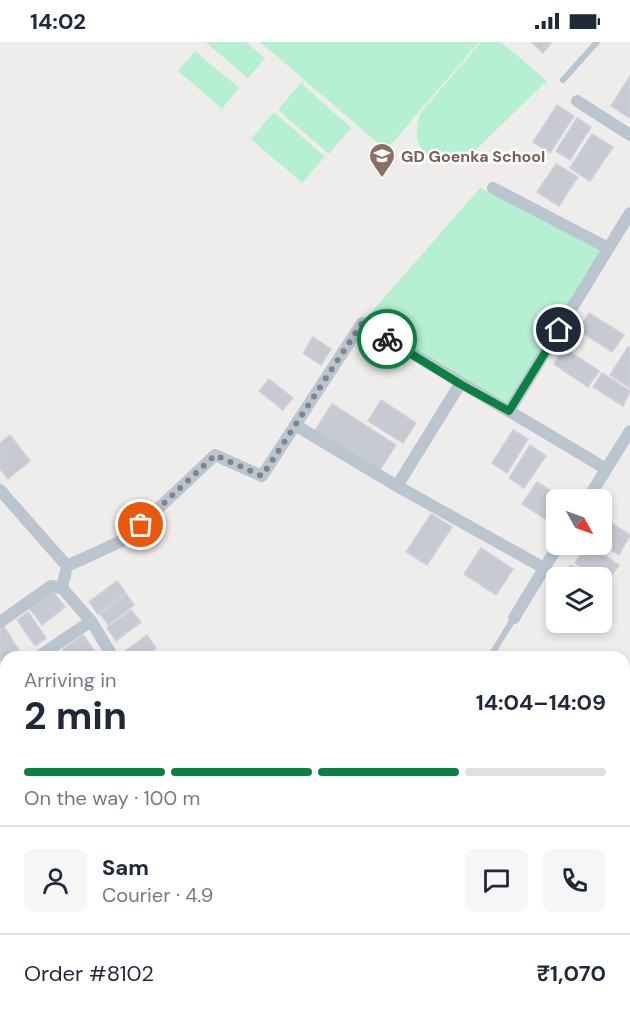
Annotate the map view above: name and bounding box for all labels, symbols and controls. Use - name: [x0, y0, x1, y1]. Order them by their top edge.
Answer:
- text: 14:02: [30, 7, 86, 36]
- school or university icon: GD Goenka School: [367, 141, 397, 179]
- place label: GD Goenka School: [401, 146, 545, 167]
- pin: [533, 304, 584, 355]
- courier: [357, 309, 417, 369]
- icon: home: [542, 313, 575, 346]
- icon: bike: [371, 323, 404, 356]
- north arrow: [546, 489, 612, 555]
- map controls: [546, 489, 612, 633]
- pin: [115, 499, 166, 550]
- icon: bag: [124, 508, 157, 541]
- button: layers: [546, 567, 612, 633]
- text: Arriving in: [24, 667, 116, 693]
- text: 14:04–14:09: [476, 688, 606, 717]
- text: 2 min: [24, 690, 127, 741]
- text: On the way · 100 m: [24, 785, 200, 811]
- button: person: [24, 849, 87, 912]
- button: chat: [465, 849, 528, 912]
- button: phone: [543, 849, 606, 912]
- text: Sam: [102, 853, 149, 882]
- text: Courier · 4.9: [102, 882, 213, 908]
- text: Order #8102: [24, 959, 154, 988]
- text: ₹1,070: [537, 959, 606, 988]

